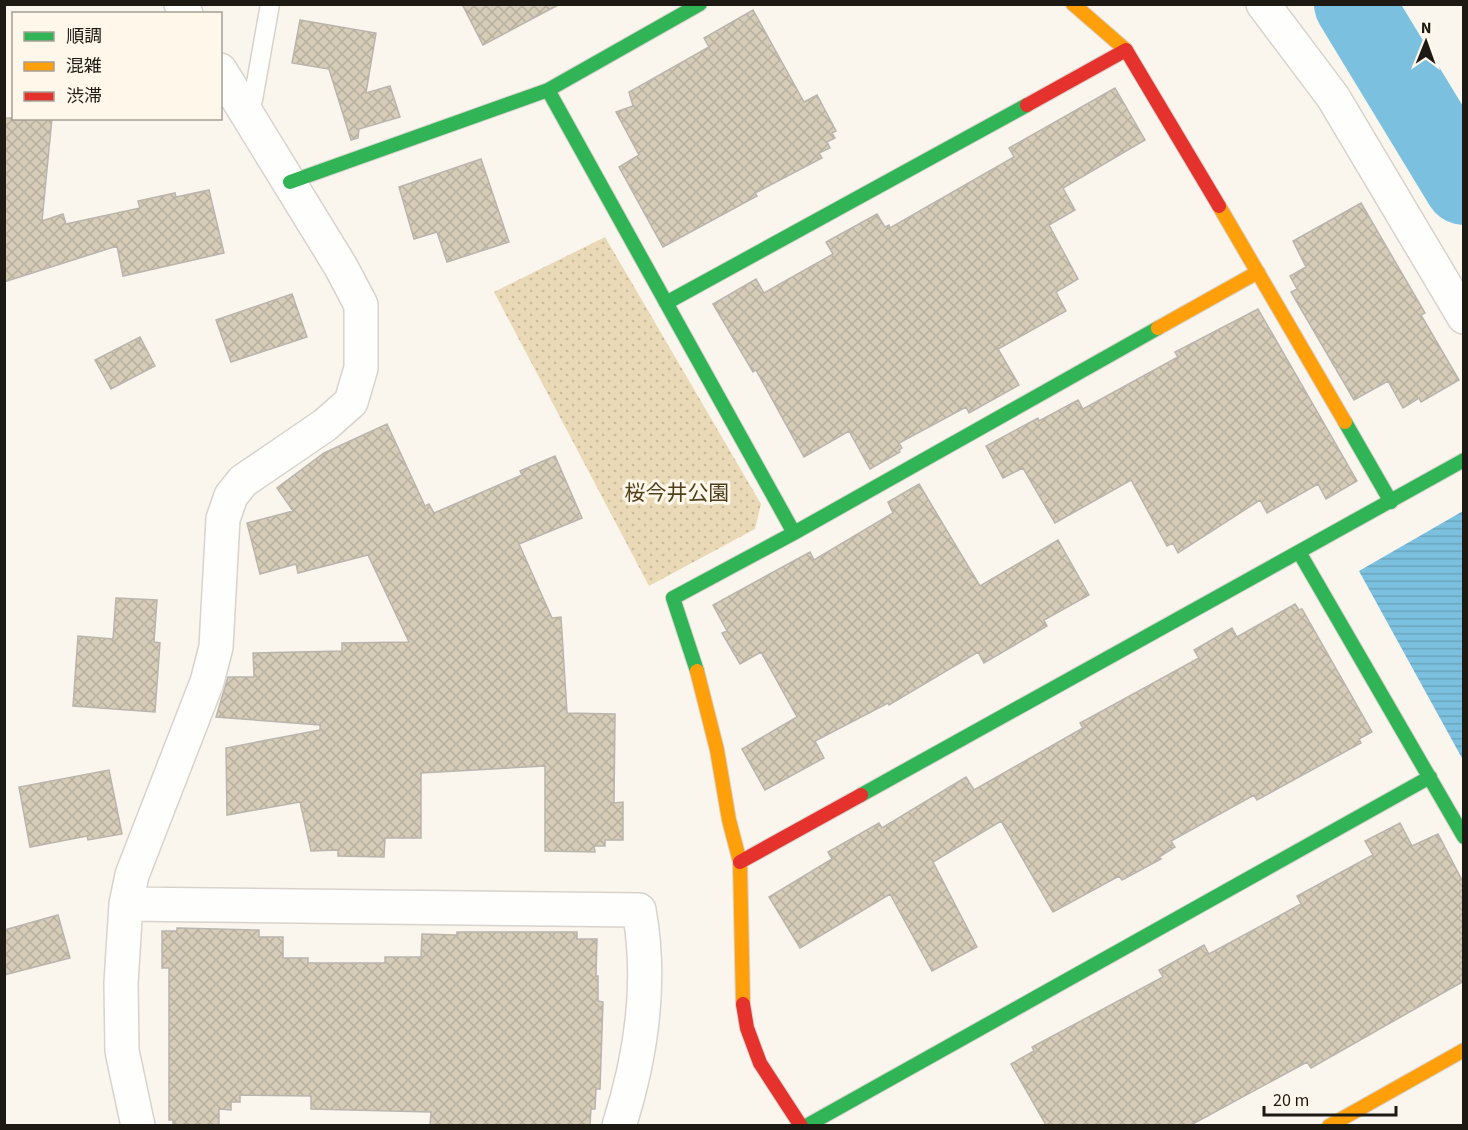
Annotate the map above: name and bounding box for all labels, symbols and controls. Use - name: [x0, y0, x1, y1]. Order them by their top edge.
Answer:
- legend: [12, 12, 222, 120]
- north arrow: [1396, 12, 1456, 72]
- text: N: [1421, 17, 1432, 39]
- text: 順調: [66, 24, 102, 49]
- text: 混雑: [66, 54, 102, 79]
- text: 渋滞: [66, 84, 102, 109]
- park label: 桜今井公園: [625, 478, 730, 508]
- scale bar: [1264, 1079, 1396, 1117]
- text: 20 m: [1273, 1088, 1309, 1113]

